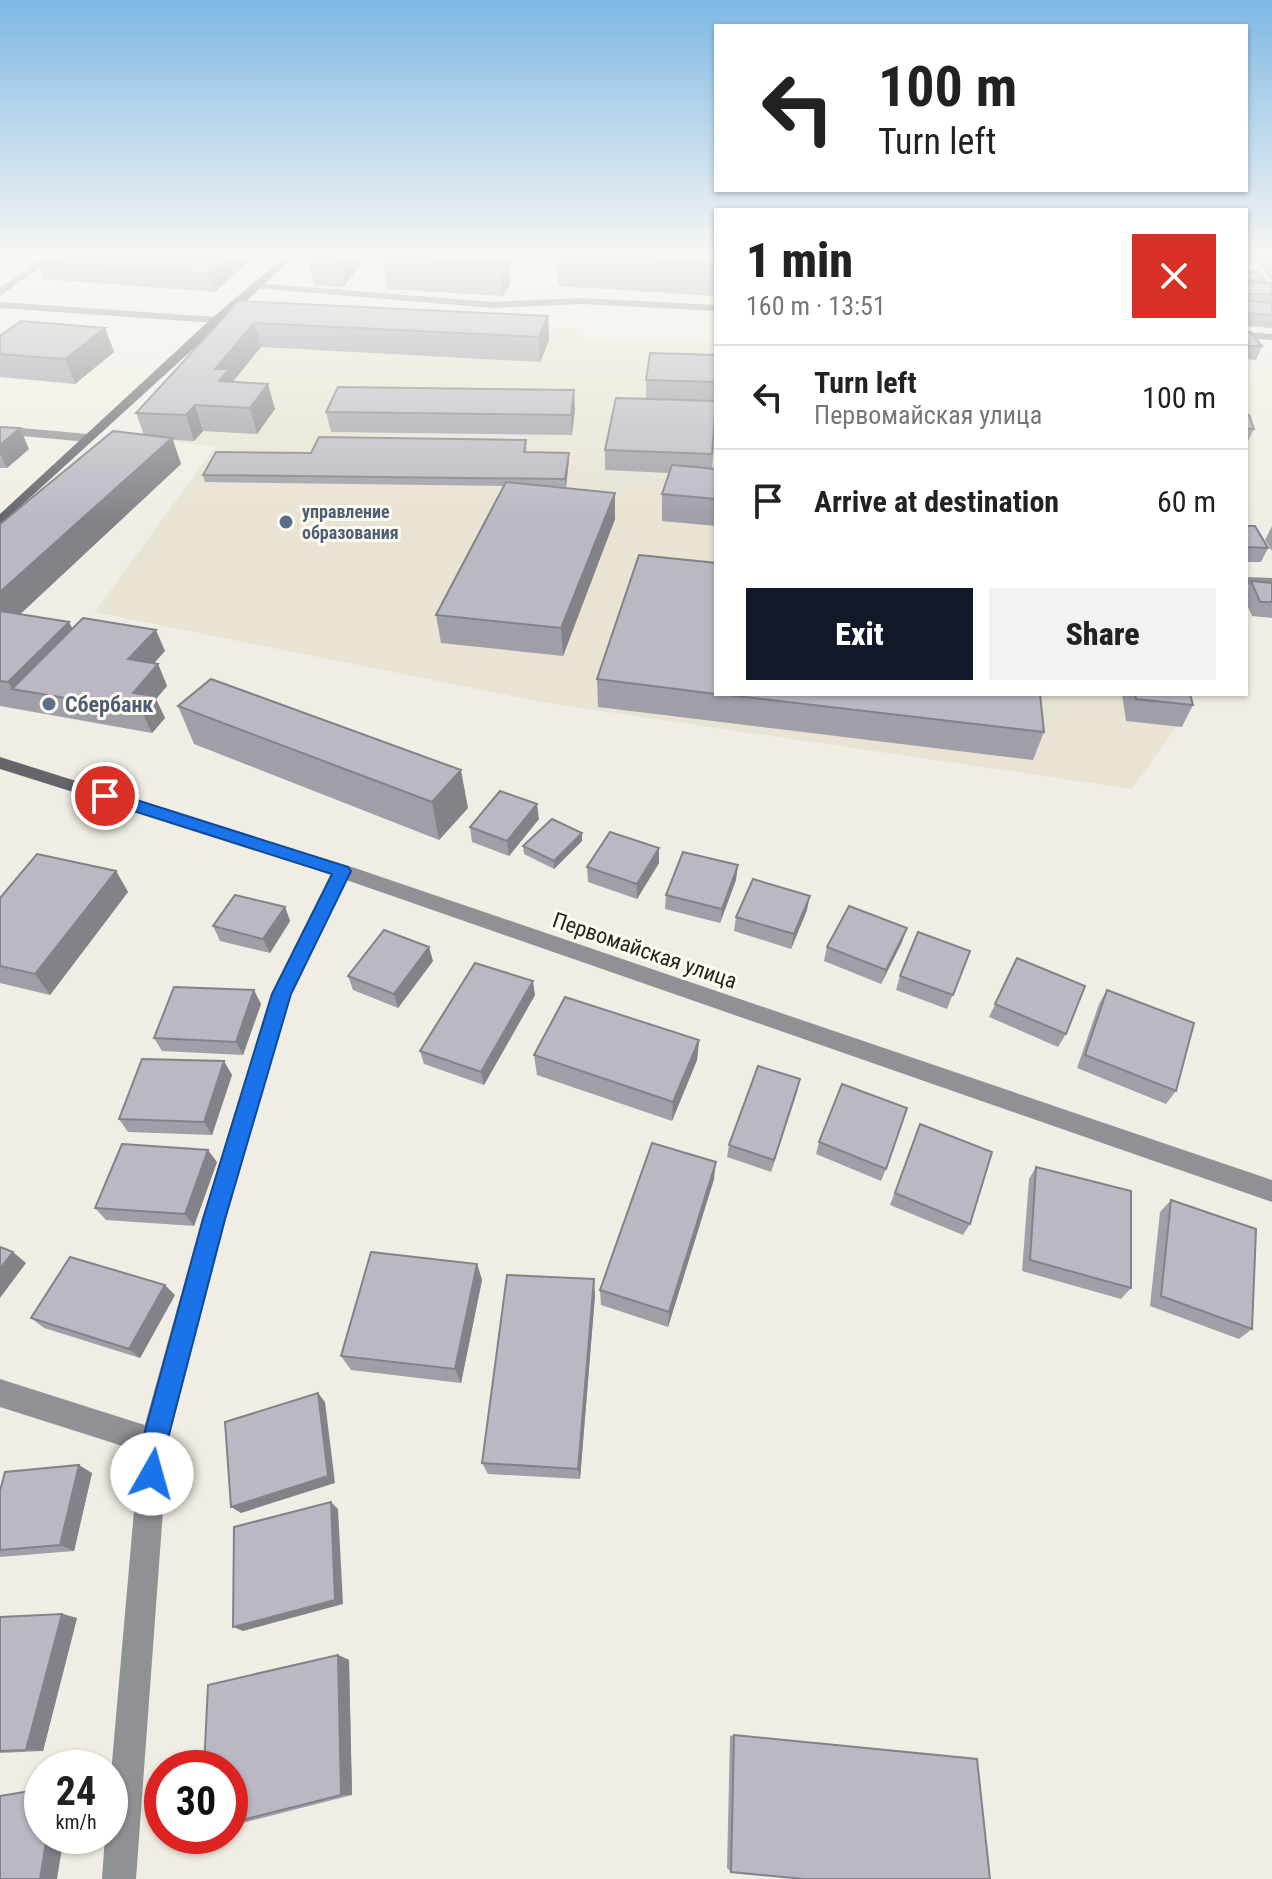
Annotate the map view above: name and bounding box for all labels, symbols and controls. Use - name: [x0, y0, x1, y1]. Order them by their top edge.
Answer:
- text: 100 m: [878, 54, 1017, 120]
- icon: left: [746, 56, 850, 160]
- text: Turn left: [878, 121, 996, 163]
- text: 1 min: [746, 232, 853, 289]
- button: close: [1132, 234, 1216, 318]
- text: 160 m · 13:51: [746, 291, 886, 321]
- text: Turn left: [814, 365, 917, 400]
- icon: left: [746, 375, 790, 419]
- text: 100 m: [1142, 380, 1216, 415]
- text: Первомайская улица: [814, 400, 1042, 430]
- icon: arrive: [746, 479, 790, 523]
- text: Arrive at destination: [814, 484, 1059, 519]
- text: 60 m: [1157, 484, 1216, 519]
- place label: управление образования: [302, 501, 399, 543]
- marker: управление образования: [277, 513, 295, 531]
- button: Exit: [746, 588, 973, 680]
- button: Share: [989, 588, 1216, 680]
- place label: Сбербанк: [65, 692, 153, 717]
- marker: Сбербанк: [40, 695, 58, 713]
- pin: [71, 762, 139, 830]
- icon: arrive: [83, 774, 127, 818]
- street label: Первомайская улица: [549, 907, 740, 994]
- position arrow: [110, 1432, 194, 1516]
- speed limit sign: 30: [144, 1750, 248, 1854]
- text: 24: [56, 1768, 96, 1815]
- text: km/h: [55, 1810, 97, 1834]

